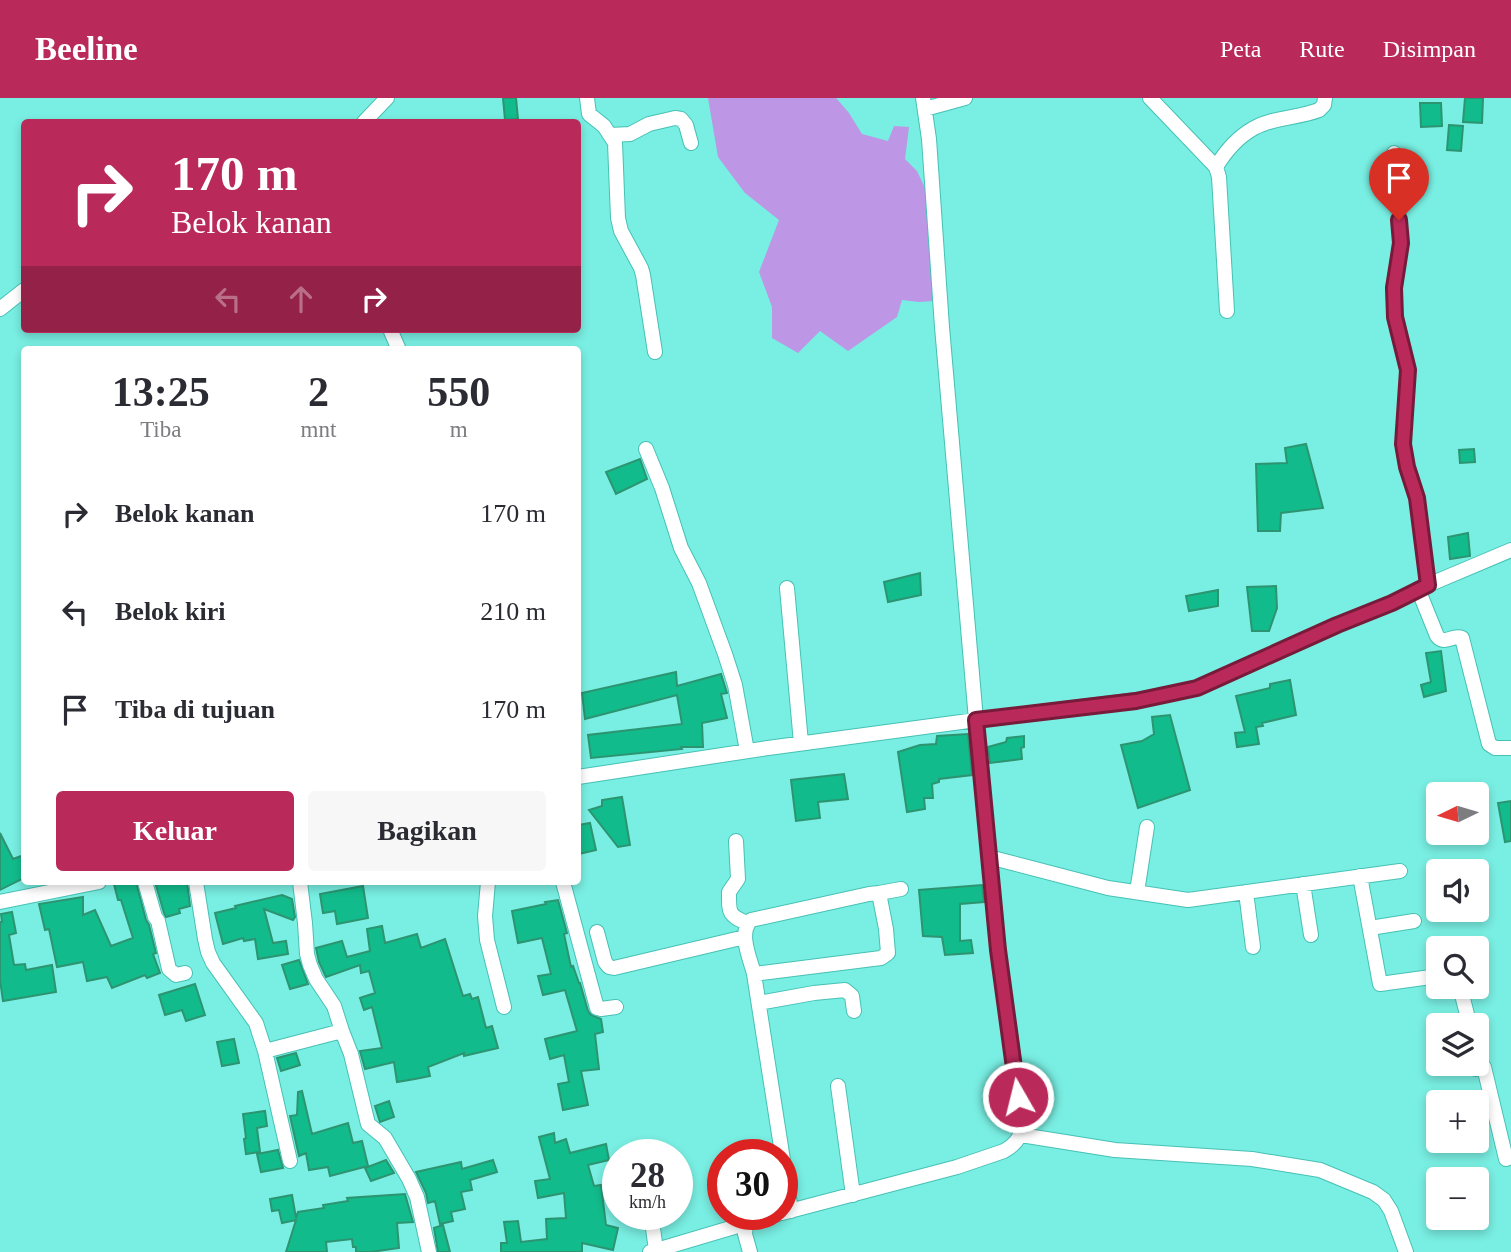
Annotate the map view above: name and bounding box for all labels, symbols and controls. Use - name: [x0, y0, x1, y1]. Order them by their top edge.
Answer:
- text: Beeline: [35, 31, 138, 67]
- text: Peta: [1220, 36, 1261, 62]
- text: Rute: [1299, 36, 1345, 62]
- text: Disimpan: [1383, 36, 1476, 62]
- text: 170 m: [171, 146, 298, 201]
- icon: right: [56, 147, 147, 238]
- pin: [1369, 148, 1429, 220]
- icon: arrive: [1380, 159, 1418, 197]
- text: Belok kanan: [171, 204, 332, 240]
- icon: left: [209, 280, 247, 318]
- icon: ahead: [282, 280, 320, 318]
- icon: right: [355, 280, 393, 318]
- text: 13:25: [112, 369, 210, 415]
- text: 2: [308, 369, 329, 415]
- text: 550: [427, 369, 490, 415]
- text: Tiba: [140, 417, 181, 442]
- text: mnt: [301, 417, 336, 442]
- text: m: [450, 417, 468, 442]
- icon: right: [56, 495, 94, 533]
- text: Belok kanan: [115, 499, 254, 528]
- text: 170 m: [480, 499, 546, 528]
- icon: left: [56, 593, 94, 631]
- text: Belok kiri: [115, 597, 226, 626]
- text: 210 m: [480, 597, 546, 626]
- icon: arrive: [56, 691, 94, 729]
- text: Tiba di tujuan: [115, 695, 275, 724]
- text: 170 m: [480, 695, 546, 724]
- north arrow: [1426, 782, 1489, 845]
- map controls: [1426, 782, 1489, 1230]
- button: Keluar: [56, 791, 294, 871]
- button: Bagikan: [308, 791, 546, 871]
- button: sound: [1426, 859, 1489, 922]
- button: search: [1426, 936, 1489, 999]
- button: layers: [1426, 1013, 1489, 1076]
- position arrow: [981, 1060, 1055, 1134]
- button: +: [1426, 1090, 1489, 1153]
- speed limit sign: 30: [707, 1139, 798, 1230]
- text: 28: [630, 1156, 665, 1195]
- button: −: [1426, 1167, 1489, 1230]
- text: km/h: [629, 1192, 666, 1212]

